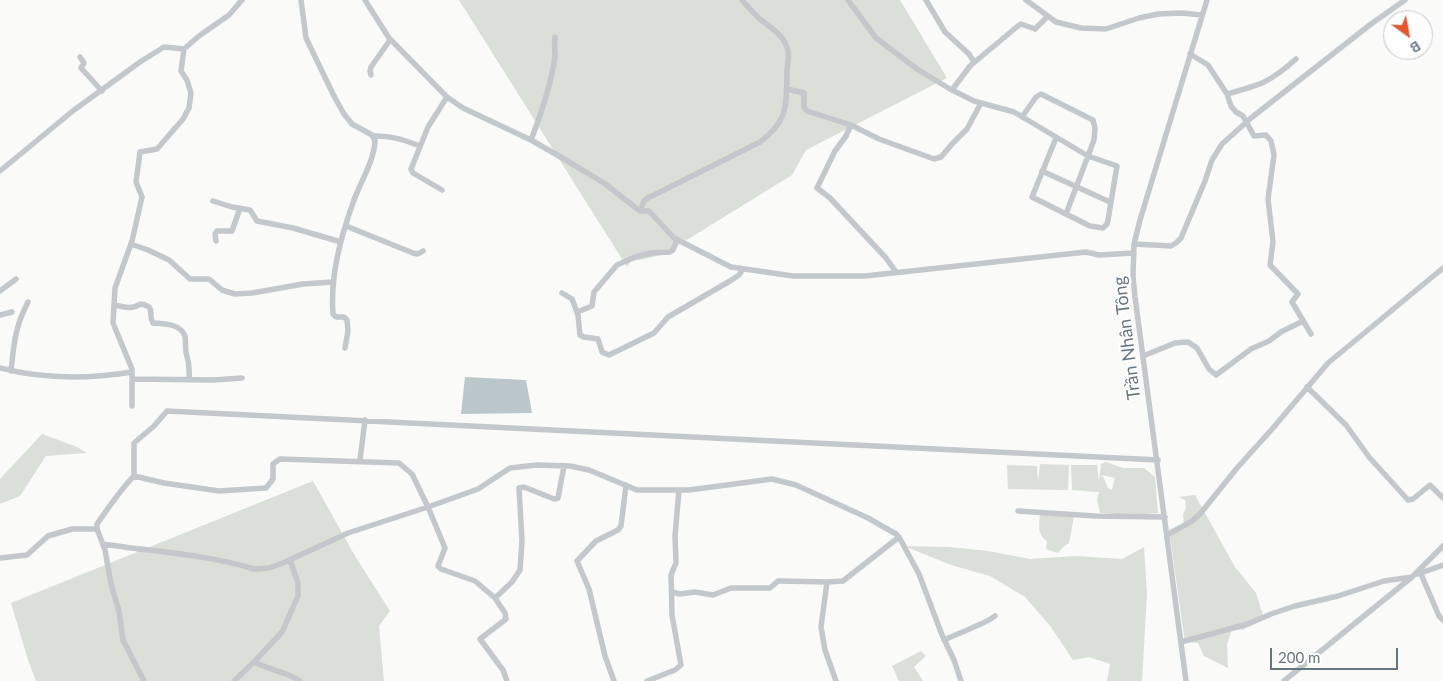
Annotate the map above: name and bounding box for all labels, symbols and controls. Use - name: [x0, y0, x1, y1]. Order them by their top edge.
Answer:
- north arrow: [1383, 10, 1433, 60]
- text: B: [1407, 38, 1424, 57]
- street label: Trần Nhân Tông: [1109, 275, 1145, 401]
- scale bar: [1273, 638, 1400, 670]
- text: 200 m: [1278, 648, 1320, 666]

